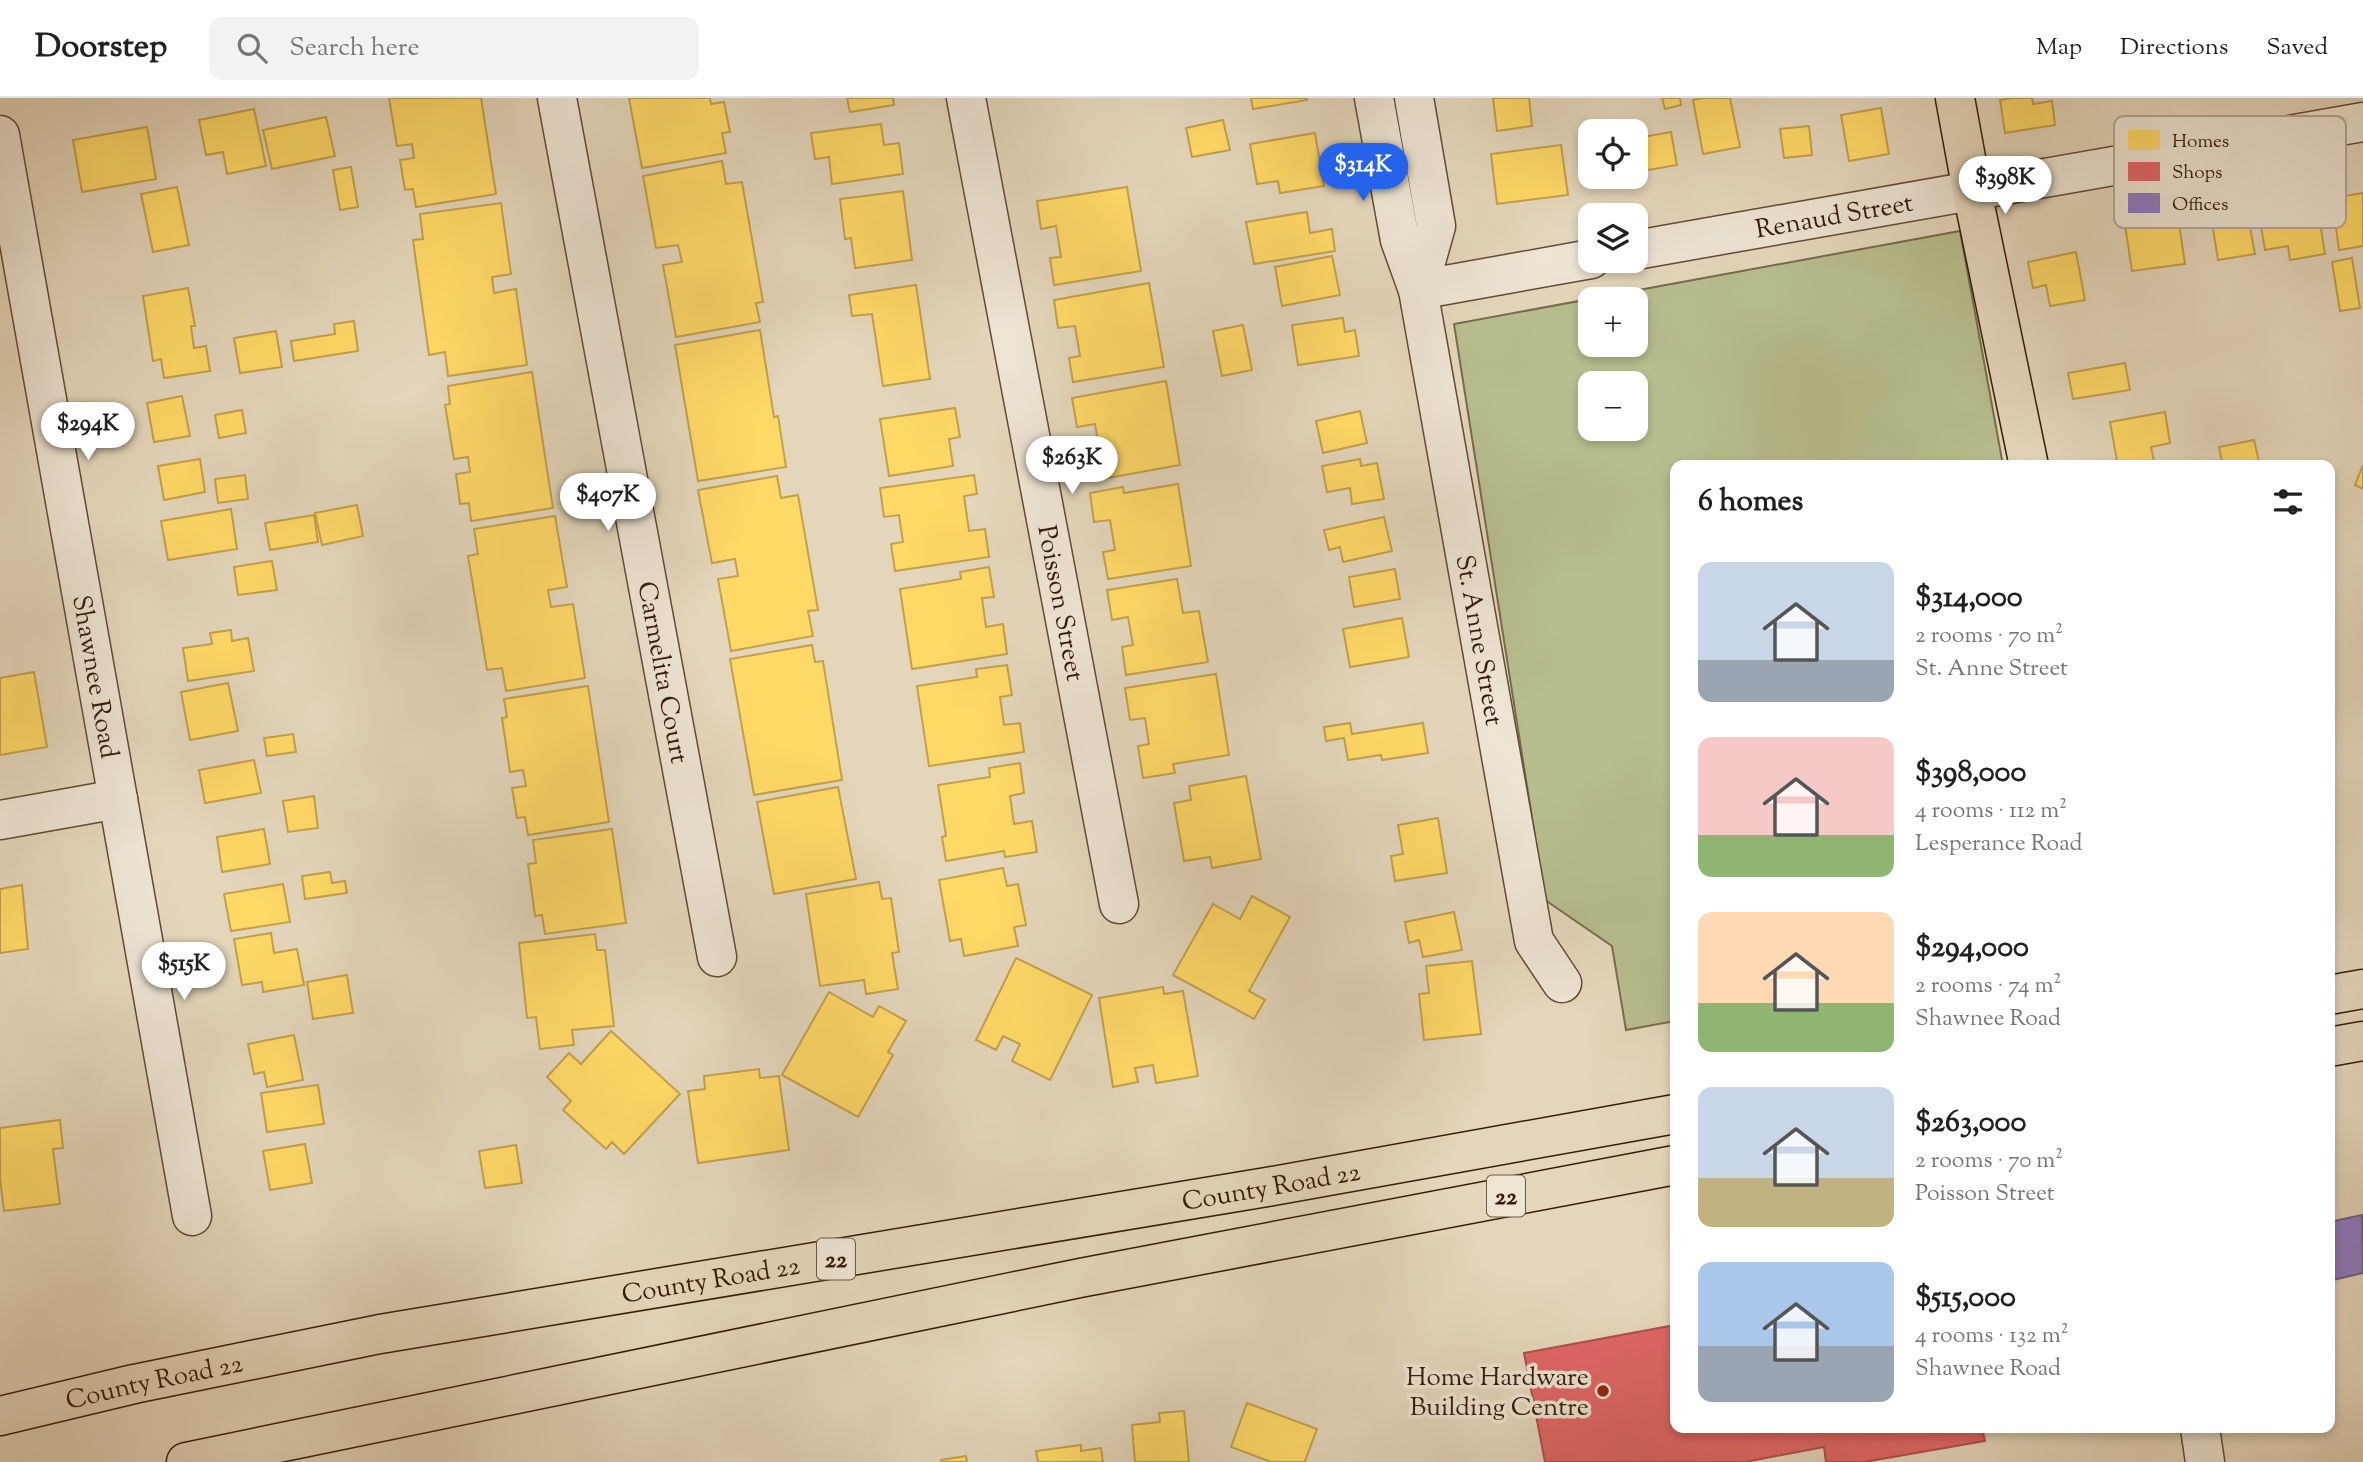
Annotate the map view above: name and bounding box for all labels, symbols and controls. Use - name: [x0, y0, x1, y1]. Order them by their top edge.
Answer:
- search box: [209, 17, 699, 80]
- text: Doorstep: [35, 24, 167, 72]
- icon: search: [233, 29, 271, 67]
- text: Search here: [289, 30, 420, 67]
- text: Map: [2036, 31, 2082, 65]
- text: Directions: [2120, 31, 2228, 65]
- text: Saved: [2266, 31, 2328, 65]
- legend: [2114, 116, 2346, 228]
- map controls: [1578, 119, 1648, 441]
- button: locate: [1578, 119, 1648, 189]
- text: Homes: [2172, 129, 2229, 156]
- pin: $314K: [1314, 144, 1412, 203]
- text: $314K: [1334, 149, 1392, 182]
- pin: $398K: [1956, 156, 2054, 216]
- text: Shops: [2172, 160, 2223, 187]
- text: $398K: [1975, 162, 2035, 195]
- street label: Renaud Street: [1753, 186, 1916, 250]
- text: Offices: [2172, 192, 2228, 219]
- button: layers: [1578, 203, 1648, 273]
- button: +: [1578, 287, 1648, 357]
- button: −: [1578, 371, 1648, 441]
- pin: $294K: [39, 402, 137, 462]
- text: $294K: [57, 408, 119, 441]
- pin: $263K: [1023, 436, 1121, 496]
- text: $263K: [1042, 442, 1102, 475]
- pin: $407K: [559, 474, 657, 533]
- text: $407K: [576, 479, 640, 512]
- text: 6 homes: [1698, 481, 1803, 524]
- icon: filters: [2269, 483, 2307, 521]
- street label: Poisson Street: [1026, 522, 1092, 685]
- street label: St. Anne Street: [1445, 552, 1511, 729]
- text: $314,000: [1915, 577, 2023, 620]
- street label: Carmelita Court: [626, 579, 697, 767]
- icon: home: [1754, 590, 1838, 674]
- street label: Shawnee Road: [61, 592, 126, 762]
- text: 2 rooms · 70 m²: [1915, 620, 2063, 653]
- text: St. Anne Street: [1915, 653, 2068, 686]
- text: $398,000: [1915, 752, 2026, 795]
- icon: home: [1754, 765, 1838, 849]
- text: 4 rooms · 112 m²: [1915, 795, 2067, 828]
- text: Lesperance Road: [1915, 828, 2082, 861]
- text: $294,000: [1915, 927, 2029, 970]
- icon: home: [1754, 940, 1838, 1024]
- pin: $515K: [135, 942, 233, 1002]
- text: $515K: [158, 948, 210, 981]
- text: 2 rooms · 74 m²: [1915, 970, 2061, 1003]
- text: Shawnee Road: [1915, 1003, 2061, 1036]
- text: $263,000: [1915, 1102, 2026, 1145]
- icon: home: [1754, 1115, 1838, 1199]
- text: 2 rooms · 70 m²: [1915, 1145, 2063, 1178]
- street label: County Road 22: [1179, 1155, 1364, 1222]
- road number: 22: [1487, 1176, 1525, 1216]
- text: Poisson Street: [1915, 1178, 2055, 1211]
- road number: 22: [817, 1238, 855, 1280]
- street label: County Road 22: [619, 1249, 803, 1315]
- text: $515,000: [1915, 1277, 2016, 1320]
- icon: home: [1754, 1290, 1838, 1374]
- text: 4 rooms · 132 m²: [1915, 1320, 2068, 1353]
- street label: County Road 22: [62, 1346, 246, 1421]
- text: Shawnee Road: [1915, 1353, 2061, 1386]
- place label: Home Hardware Building Centre: [1406, 1360, 1589, 1427]
- marker: Home Hardware Building Centre: [1595, 1383, 1611, 1399]

